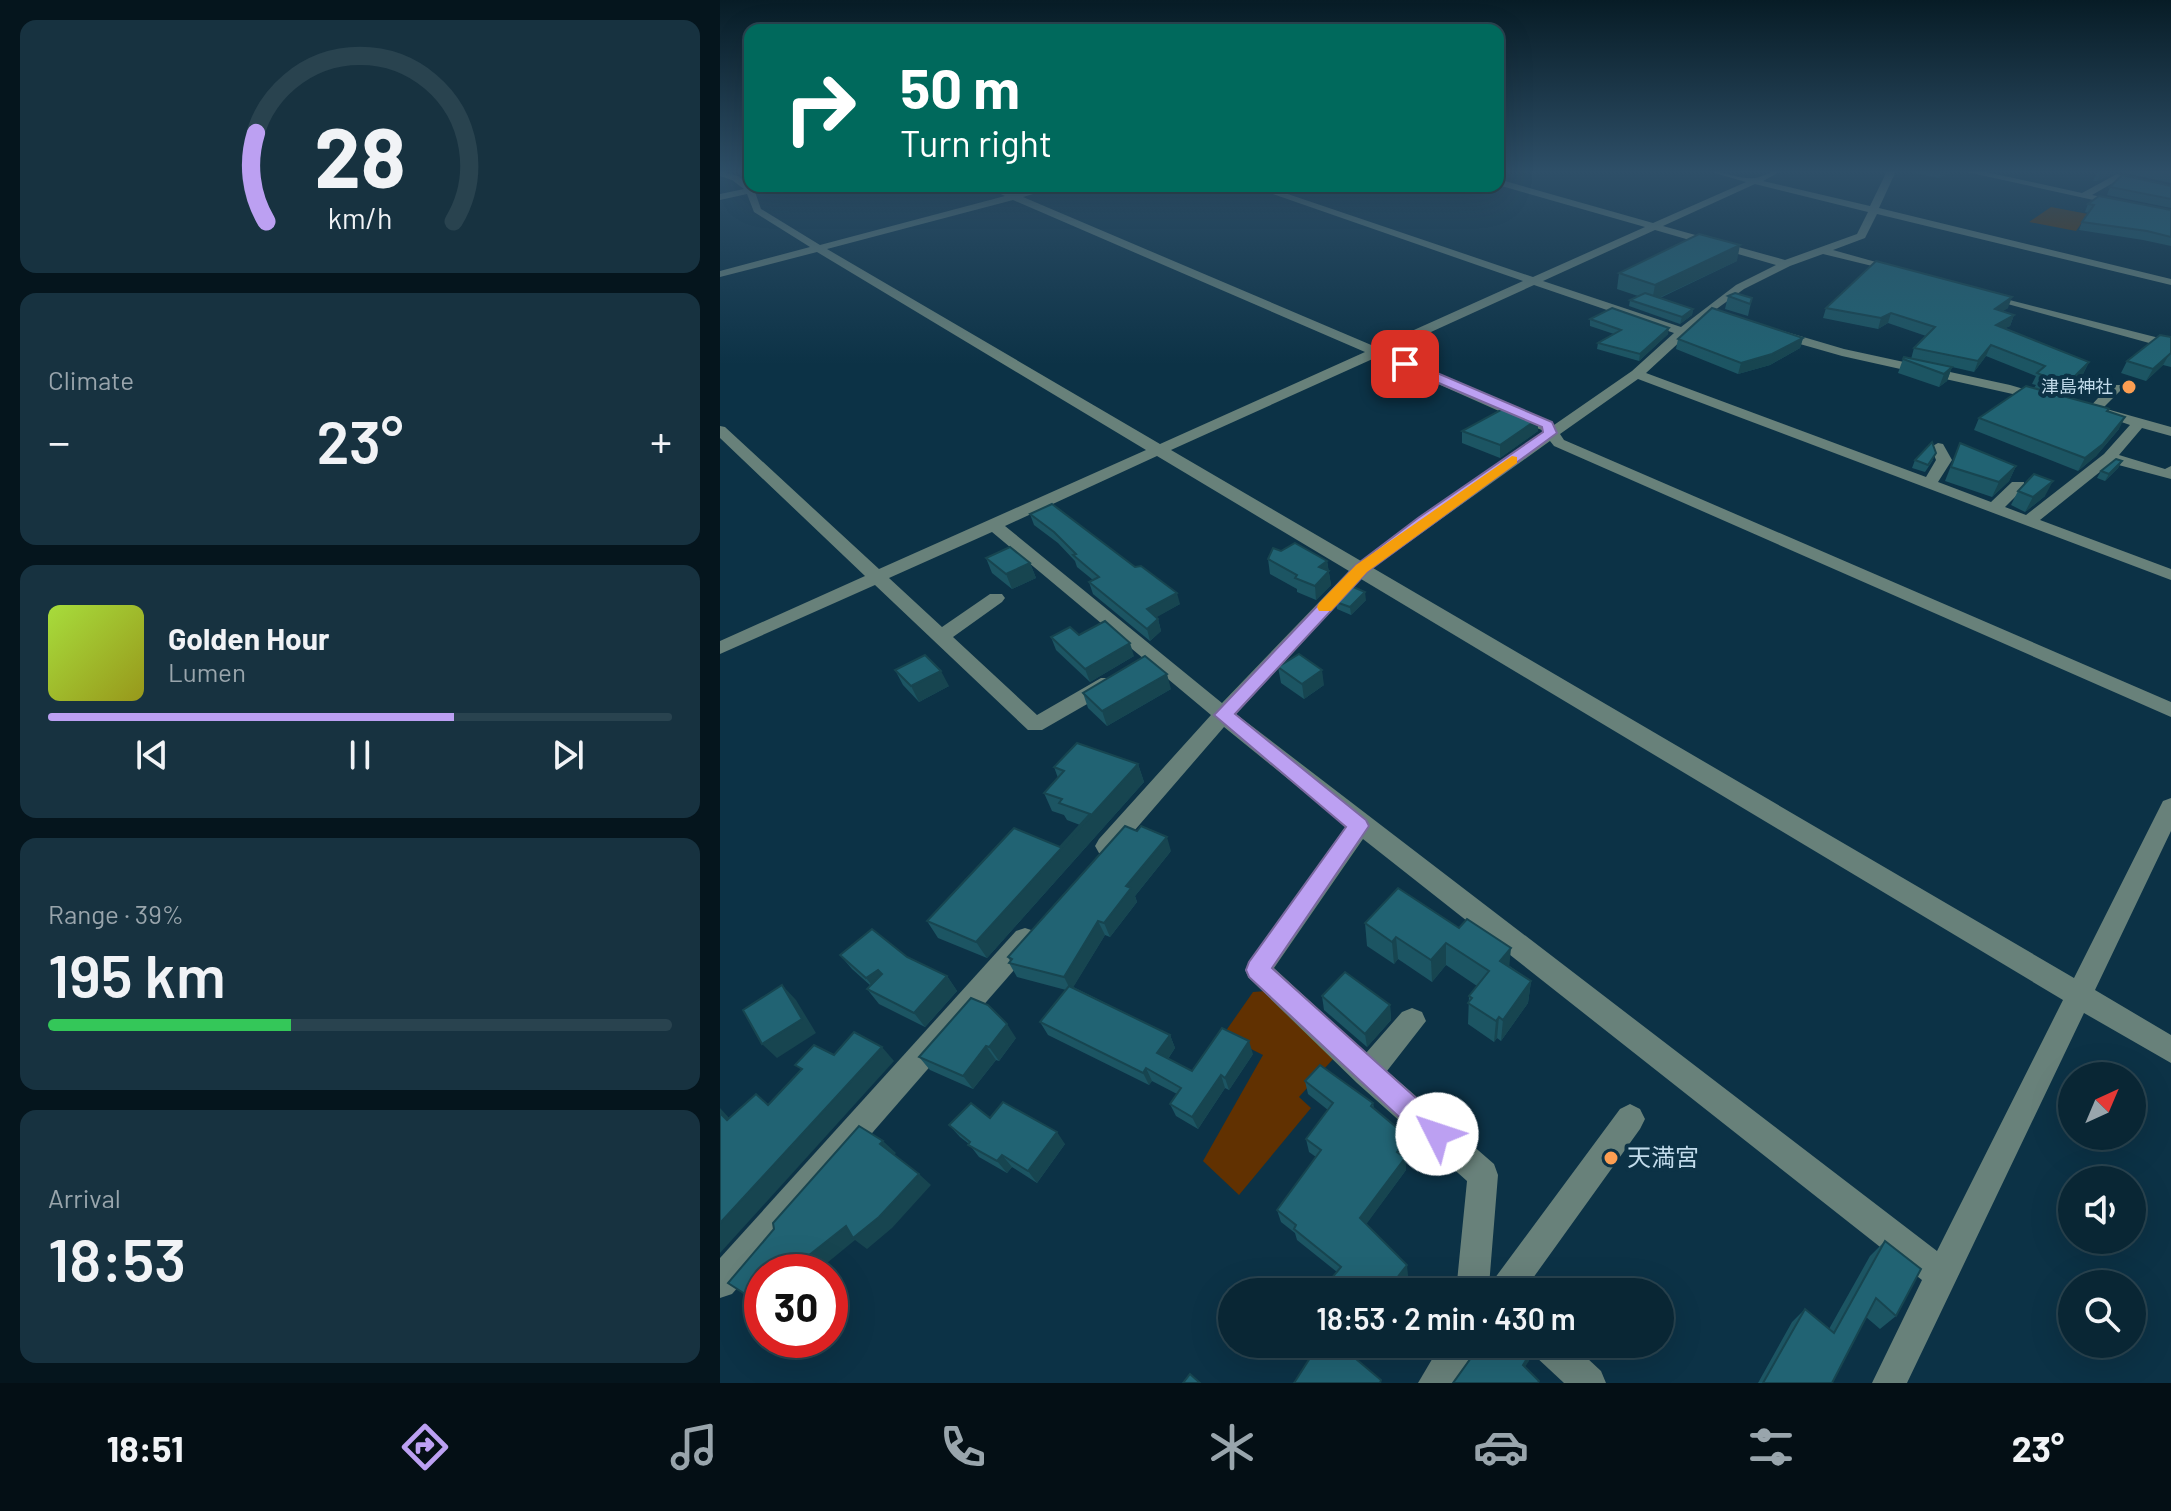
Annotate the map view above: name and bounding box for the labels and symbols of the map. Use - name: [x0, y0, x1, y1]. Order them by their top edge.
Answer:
- pin: [1371, 330, 1439, 398]
- place label: 津島神社: [2041, 375, 2113, 397]
- marker: 津島神社: [2120, 378, 2138, 396]
- north arrow: [2058, 1062, 2146, 1150]
- position arrow: [1395, 1092, 1479, 1176]
- place label: 天満宮: [1627, 1142, 1699, 1171]
- marker: 天満宮: [1602, 1149, 1620, 1167]
- speed limit sign: 30: [744, 1254, 848, 1358]

